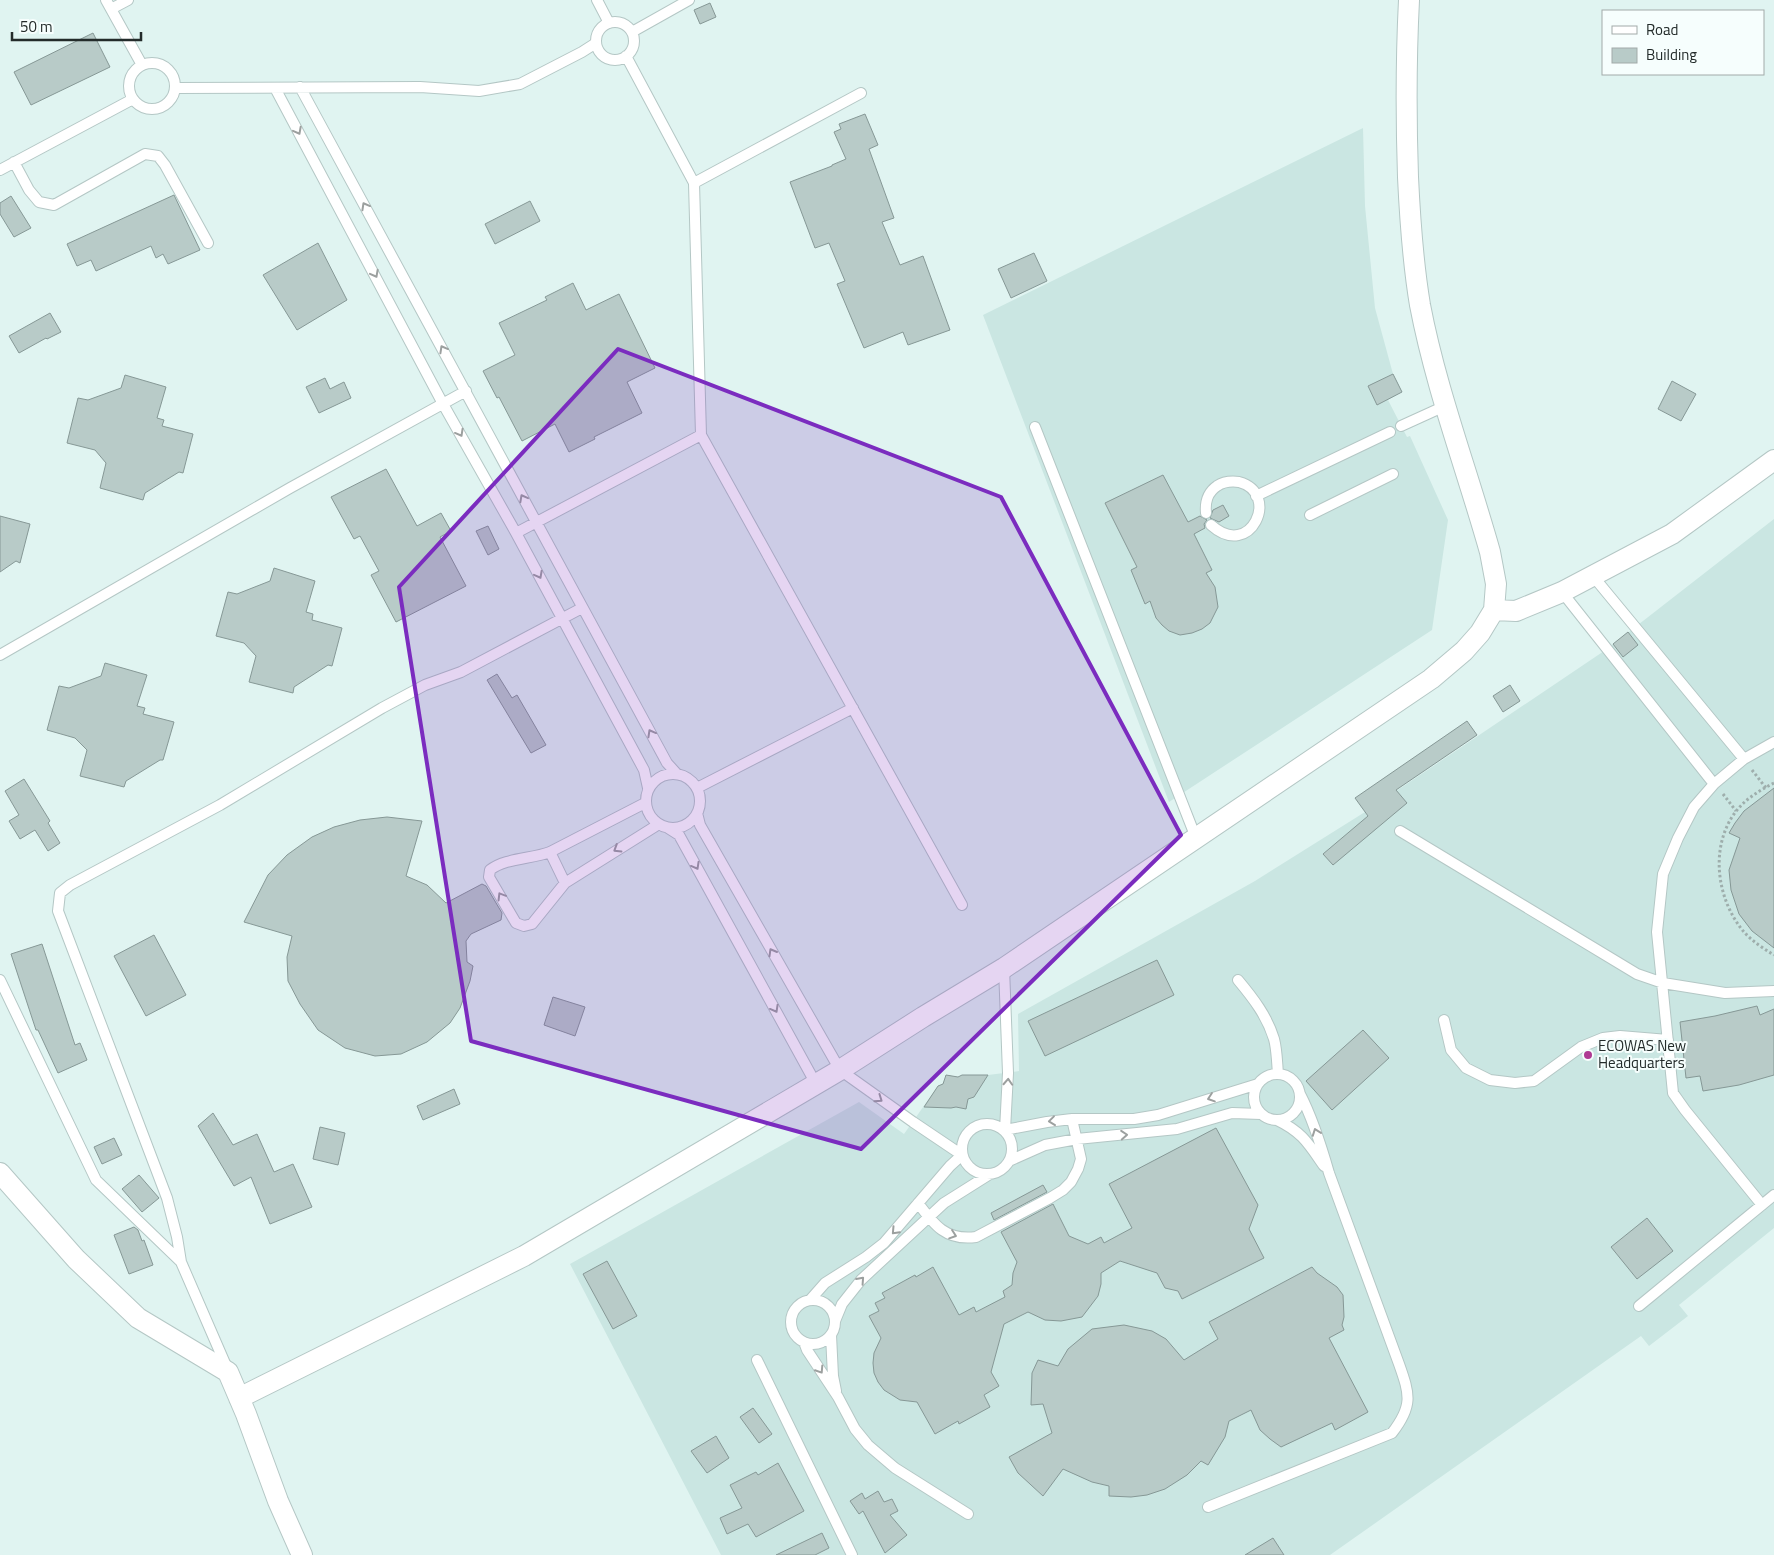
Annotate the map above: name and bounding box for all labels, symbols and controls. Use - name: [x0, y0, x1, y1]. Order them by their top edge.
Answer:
- scale bar: [12, 10, 141, 42]
- legend: [1602, 10, 1764, 75]
- text: 50 m: [20, 15, 53, 38]
- text: Road: [1646, 18, 1678, 41]
- text: Building: [1646, 43, 1697, 66]
- one-way arrow: [292, 126, 302, 135]
- one-way arrow: [361, 202, 371, 211]
- one-way arrow: [368, 269, 378, 278]
- one-way arrow: [439, 345, 449, 354]
- one-way arrow: [454, 427, 464, 436]
- one-way arrow: [519, 494, 529, 503]
- one-way arrow: [533, 569, 543, 578]
- one-way arrow: [647, 729, 657, 738]
- one-way arrow: [614, 843, 623, 853]
- one-way arrow: [690, 861, 700, 870]
- one-way arrow: [497, 893, 507, 902]
- one-way arrow: [768, 948, 778, 957]
- one-way arrow: [769, 1003, 779, 1012]
- place label: ECOWAS New Headquarters: [1598, 1034, 1686, 1074]
- marker: ECOWAS New Headquarters: [1582, 1049, 1594, 1061]
- one-way arrow: [1002, 1077, 1013, 1085]
- one-way arrow: [1208, 1092, 1216, 1102]
- one-way arrow: [873, 1093, 882, 1101]
- one-way arrow: [1048, 1115, 1056, 1126]
- one-way arrow: [1120, 1129, 1128, 1140]
- one-way arrow: [1312, 1129, 1322, 1137]
- one-way arrow: [892, 1225, 901, 1234]
- one-way arrow: [948, 1229, 957, 1239]
- one-way arrow: [856, 1277, 865, 1286]
- one-way arrow: [814, 1364, 823, 1374]

